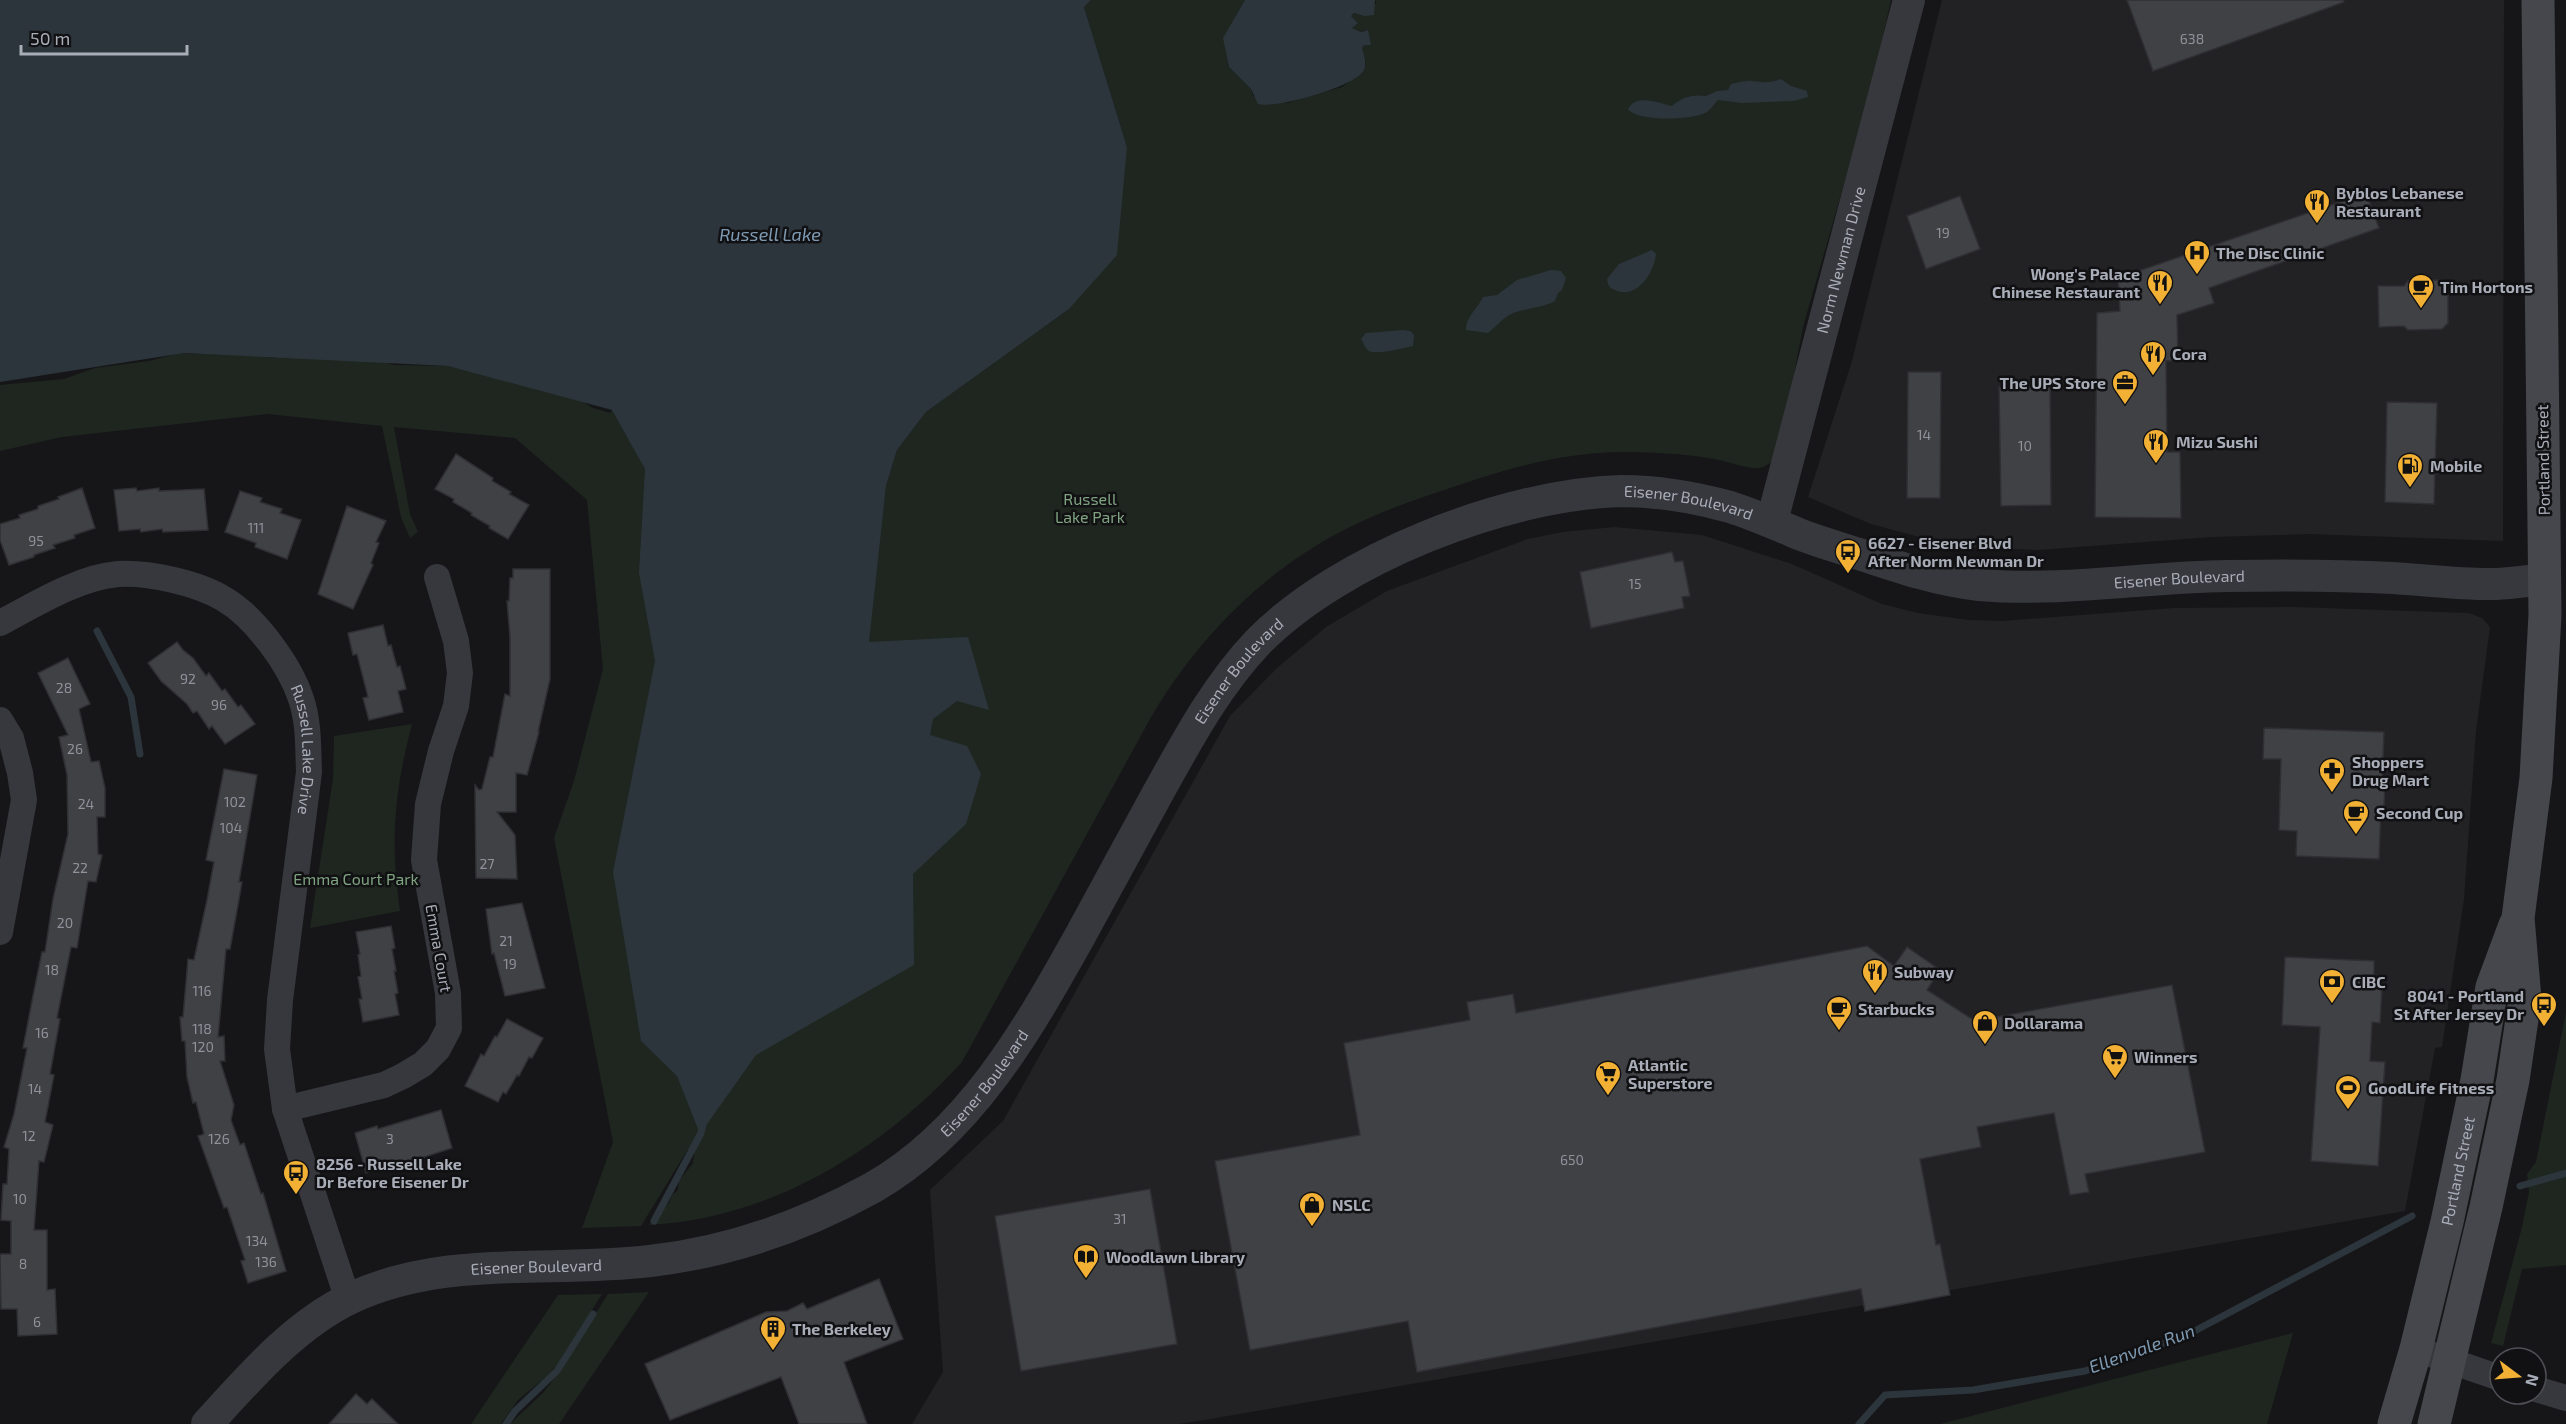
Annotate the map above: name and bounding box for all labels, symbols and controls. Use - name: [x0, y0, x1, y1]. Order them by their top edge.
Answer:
- scale bar: [21, 18, 188, 56]
- text: 50 m: [30, 27, 70, 49]
- house number: 638: [2180, 30, 2204, 47]
- place label: Byblos Lebanese Restaurant: [2336, 183, 2464, 220]
- street label: Norm Newman Drive: [1812, 184, 1869, 335]
- restaurant icon: Byblos Lebanese Restaurant: [2302, 187, 2332, 225]
- water label: Russell Lake: [719, 223, 821, 245]
- house number: 19: [1936, 224, 1950, 241]
- hospital icon: The Disc Clinic: [2182, 238, 2212, 276]
- place label: The Disc Clinic: [2216, 243, 2324, 262]
- place label: Wong's Palace Chinese Restaurant: [1992, 264, 2140, 301]
- restaurant icon: Wong's Palace Chinese Restaurant: [2145, 268, 2175, 306]
- cafe icon: Tim Hortons: [2406, 272, 2436, 310]
- place label: Tim Hortons: [2440, 277, 2533, 296]
- restaurant icon: Cora: [2138, 339, 2168, 377]
- place label: Cora: [2172, 344, 2207, 363]
- office icon: The UPS Store: [2110, 368, 2140, 406]
- place label: The UPS Store: [2000, 373, 2106, 392]
- street label: Portland Street: [2532, 404, 2553, 516]
- house number: 14: [1917, 426, 1931, 443]
- restaurant icon: Mizu Sushi: [2141, 427, 2171, 465]
- place label: Mizu Sushi: [2176, 432, 2258, 451]
- house number: 10: [2018, 437, 2032, 454]
- fuel station icon: Mobile: [2395, 451, 2425, 489]
- place label: Mobile: [2430, 456, 2482, 475]
- street label: Eisener Boulevard: [1624, 481, 1756, 523]
- park label: Russell Lake Park: [1055, 489, 1125, 526]
- house number: 111: [248, 519, 264, 536]
- house number: 95: [28, 532, 44, 549]
- place label: 6627 - Eisener Blvd After Norm Newman Dr: [1868, 533, 2044, 570]
- bus stop icon: 6627 - Eisener Blvd After Norm Newman Dr: [1833, 537, 1863, 575]
- street label: Eisener Boulevard: [2113, 566, 2245, 592]
- house number: 15: [1628, 575, 1642, 592]
- street label: Eisener Boulevard: [1190, 613, 1287, 727]
- house number: 92: [180, 670, 196, 687]
- house number: 28: [56, 679, 72, 696]
- street label: Russell Lake Drive: [287, 681, 319, 816]
- house number: 96: [211, 696, 227, 713]
- house number: 26: [67, 740, 83, 757]
- place label: Shoppers Drug Mart: [2352, 752, 2430, 789]
- pharmacy icon: Shoppers Drug Mart: [2317, 756, 2347, 794]
- house number: 102: [224, 793, 246, 810]
- house number: 24: [78, 795, 94, 812]
- cafe icon: Second Cup: [2341, 798, 2371, 836]
- place label: Second Cup: [2376, 803, 2463, 822]
- house number: 104: [220, 819, 242, 836]
- house number: 27: [479, 855, 495, 872]
- house number: 22: [72, 859, 88, 876]
- park label: Emma Court Park: [293, 869, 419, 888]
- street label: Emma Court: [422, 902, 457, 993]
- house number: 20: [57, 914, 73, 931]
- house number: 21: [499, 932, 513, 949]
- house number: 19: [503, 955, 517, 972]
- restaurant icon: Subway: [1860, 957, 1890, 995]
- house number: 18: [45, 961, 59, 978]
- place label: Subway: [1894, 962, 1954, 982]
- bank icon: CIBC: [2317, 967, 2347, 1005]
- place label: CIBC: [2352, 972, 2386, 991]
- house number: 116: [192, 982, 212, 999]
- place label: 8041 - Portland St After Jersey Dr: [2394, 986, 2524, 1024]
- bus stop icon: 8041 - Portland St After Jersey Dr: [2529, 990, 2559, 1028]
- cafe icon: Starbucks: [1824, 994, 1854, 1032]
- place label: Starbucks: [1858, 999, 1934, 1018]
- shop icon: Dollarama: [1970, 1008, 2000, 1046]
- place label: Dollarama: [2004, 1013, 2083, 1032]
- house number: 118: [192, 1020, 212, 1037]
- house number: 16: [35, 1024, 49, 1041]
- street label: Eisener Boulevard: [936, 1026, 1032, 1140]
- house number: 120: [192, 1038, 214, 1055]
- supermarket icon: Winners: [2100, 1042, 2130, 1080]
- place label: Winners: [2134, 1047, 2198, 1066]
- place label: Atlantic Superstore: [1628, 1055, 1713, 1092]
- supermarket icon: Atlantic Superstore: [1593, 1059, 1623, 1097]
- sports icon: GoodLife Fitness: [2333, 1073, 2363, 1111]
- place label: GoodLife Fitness: [2368, 1078, 2494, 1097]
- house number: 14: [28, 1080, 42, 1097]
- street label: Portland Street: [2437, 1115, 2478, 1227]
- house number: 12: [22, 1127, 36, 1144]
- house number: 126: [208, 1130, 230, 1147]
- house number: 3: [386, 1130, 394, 1147]
- house number: 650: [1560, 1151, 1584, 1168]
- place label: 8256 - Russell Lake Dr Before Eisener Dr: [316, 1154, 469, 1191]
- bus stop icon: 8256 - Russell Lake Dr Before Eisener Dr: [281, 1158, 311, 1196]
- house number: 10: [13, 1190, 27, 1207]
- shop icon: NSLC: [1297, 1190, 1327, 1228]
- place label: NSLC: [1332, 1195, 1371, 1214]
- house number: 31: [1113, 1210, 1127, 1227]
- house number: 134: [246, 1232, 268, 1249]
- library icon: Woodlawn Library: [1071, 1242, 1101, 1280]
- place label: Woodlawn Library: [1106, 1247, 1245, 1267]
- house number: 136: [255, 1253, 277, 1270]
- house number: 8: [19, 1255, 27, 1272]
- street label: Eisener Boulevard: [470, 1255, 602, 1278]
- house number: 6: [33, 1313, 41, 1330]
- building icon: The Berkeley: [758, 1314, 788, 1352]
- place label: The Berkeley: [792, 1319, 891, 1339]
- water label: Ellenvale Run: [2086, 1319, 2198, 1377]
- north arrow: [2488, 1346, 2548, 1406]
- text: N: [2522, 1372, 2544, 1388]

